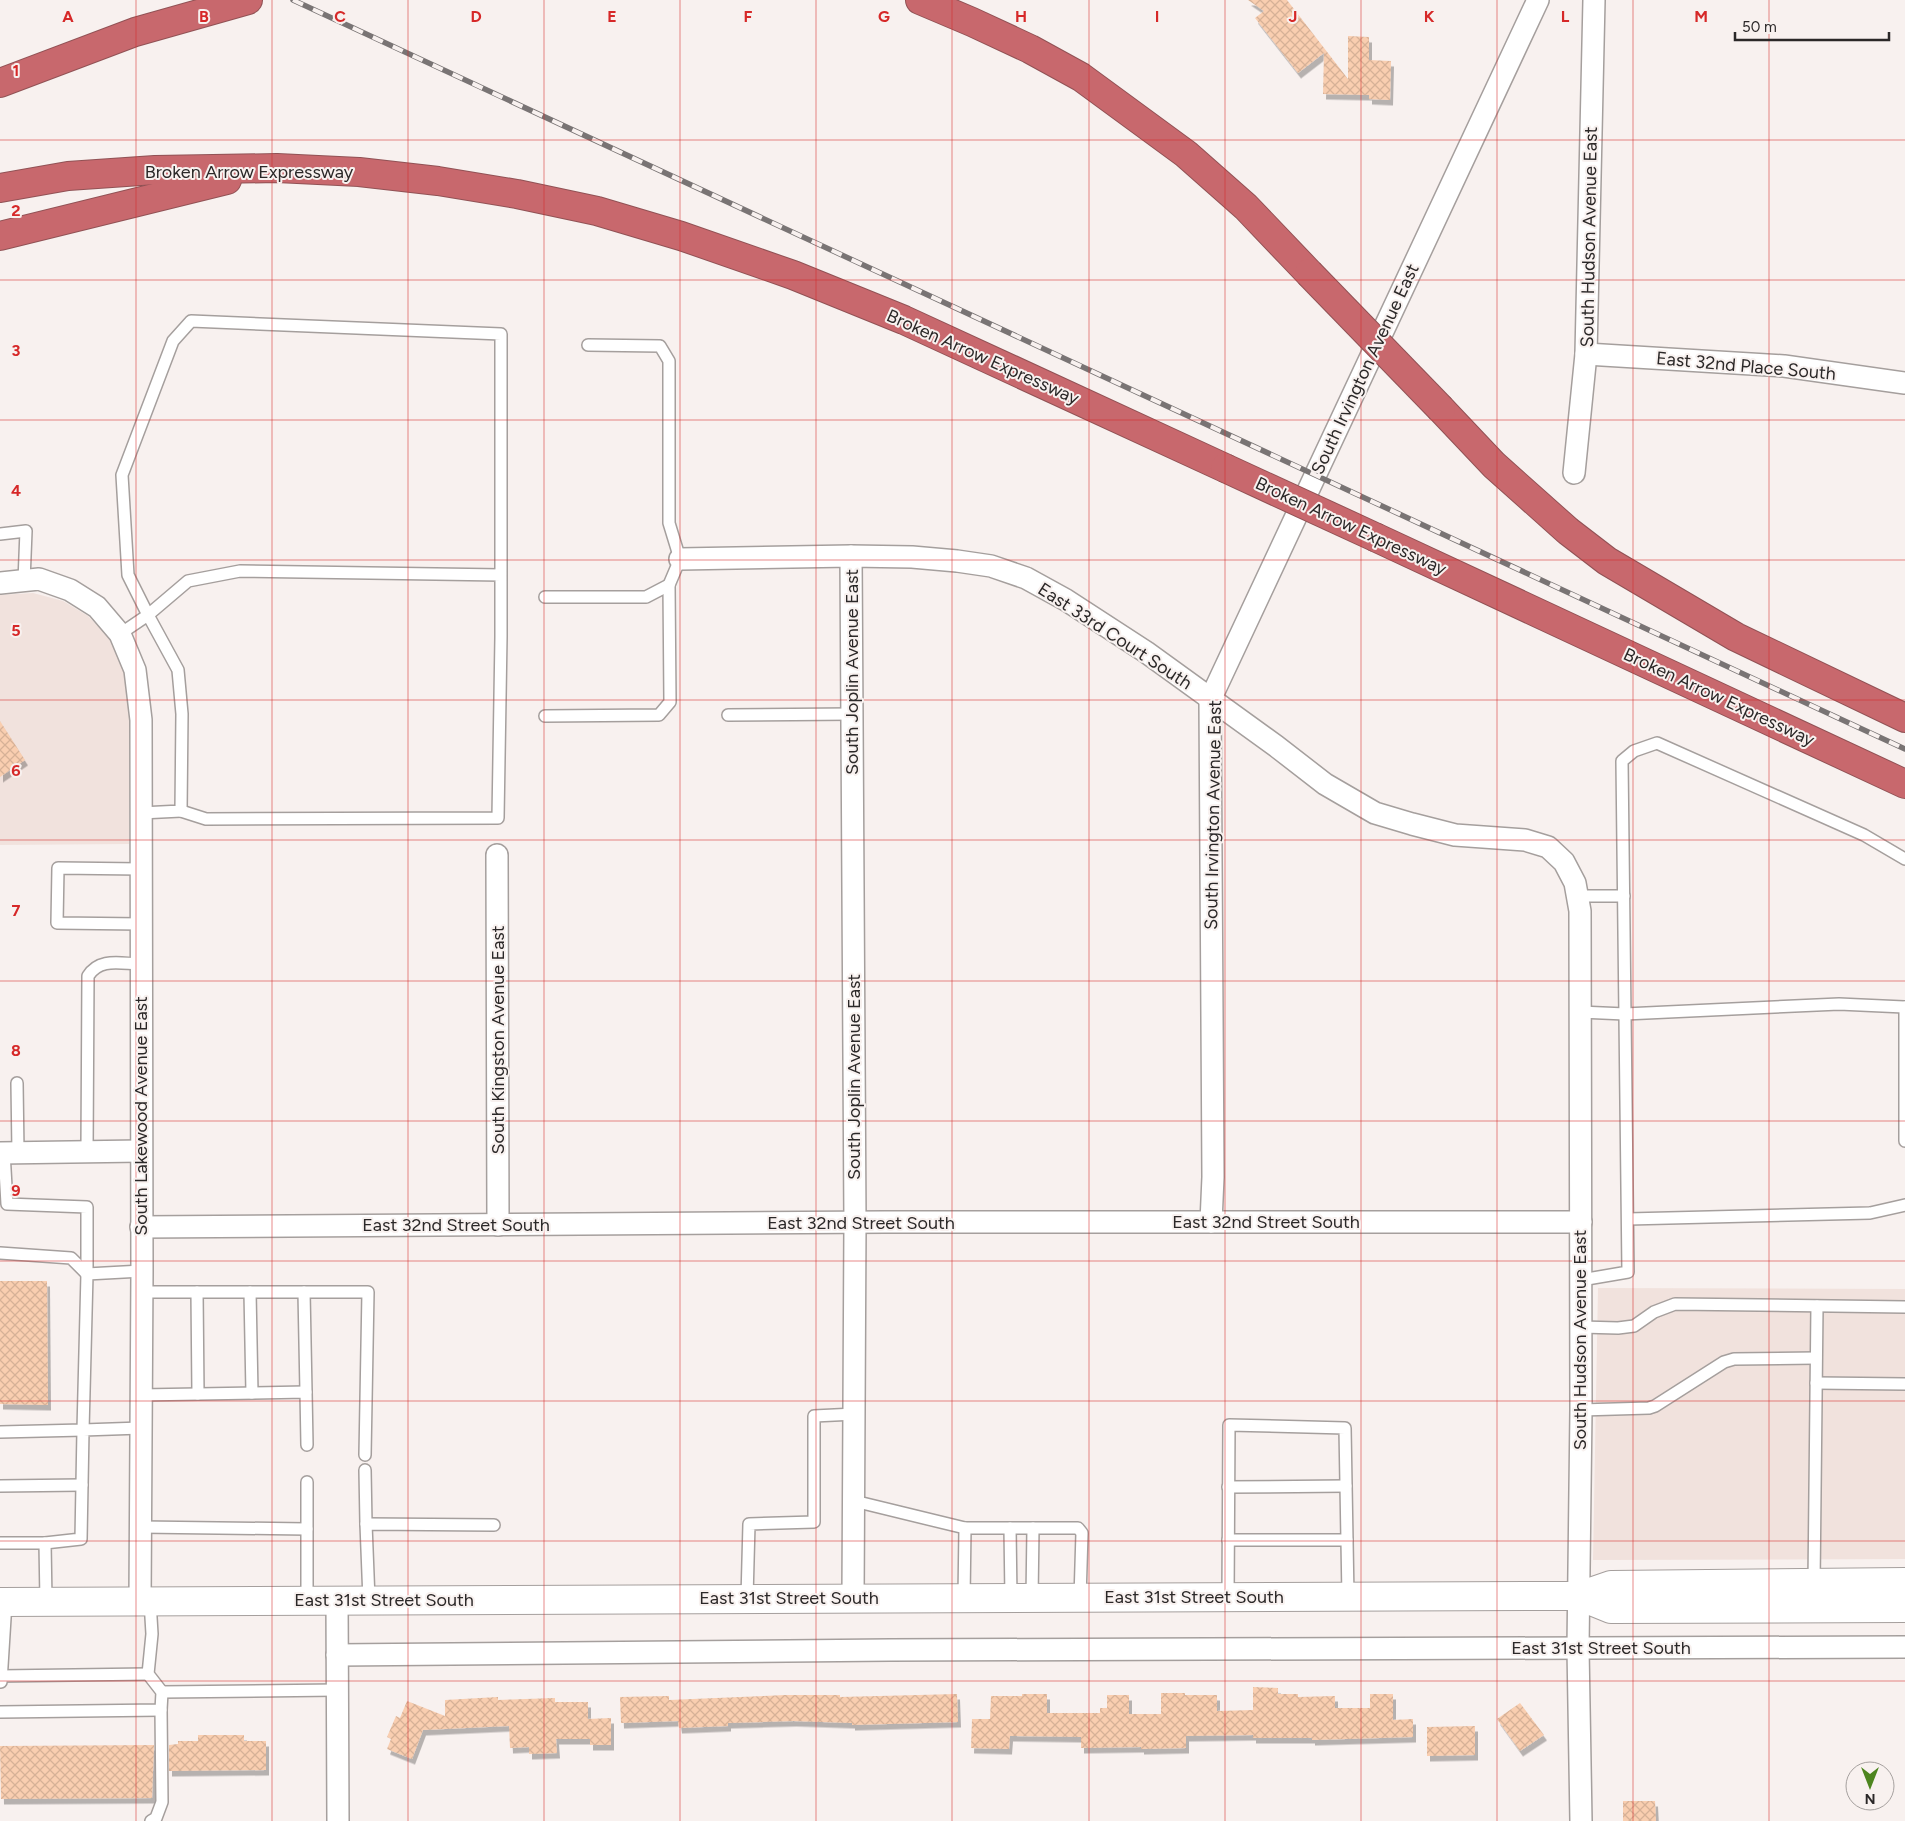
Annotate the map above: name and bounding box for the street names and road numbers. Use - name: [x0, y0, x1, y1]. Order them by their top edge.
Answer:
- street label: South Hudson Avenue East: [1576, 126, 1602, 347]
- street label: Broken Arrow Expressway: [145, 161, 354, 183]
- street label: South Irvington Avenue East: [1306, 260, 1424, 478]
- street label: Broken Arrow Expressway: [883, 305, 1083, 410]
- street label: East 32nd Place South: [1655, 347, 1837, 385]
- street label: Broken Arrow Expressway: [1252, 472, 1451, 580]
- street label: South Joplin Avenue East: [841, 569, 863, 775]
- street label: East 33rd Court South: [1034, 578, 1196, 694]
- street label: Broken Arrow Expressway: [1620, 643, 1819, 751]
- street label: South Irvington Avenue East: [1200, 700, 1226, 930]
- street label: South Kingston Avenue East: [487, 925, 509, 1155]
- street label: South Joplin Avenue East: [843, 974, 865, 1180]
- street label: South Lakewood Avenue East: [130, 996, 152, 1236]
- street label: East 32nd Street South: [1172, 1211, 1360, 1233]
- street label: East 32nd Street South: [767, 1212, 955, 1234]
- street label: East 32nd Street South: [362, 1214, 550, 1236]
- street label: South Hudson Avenue East: [1569, 1230, 1591, 1450]
- street label: East 31st Street South: [1104, 1586, 1284, 1608]
- street label: East 31st Street South: [699, 1587, 879, 1609]
- street label: East 31st Street South: [294, 1589, 474, 1611]
- street label: East 31st Street South: [1511, 1637, 1691, 1659]

